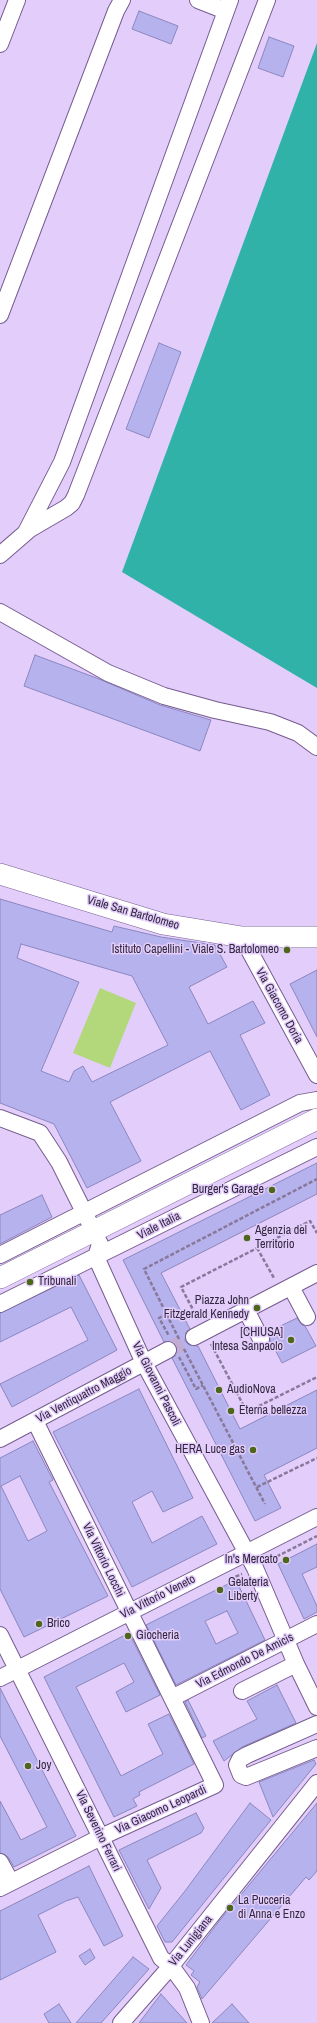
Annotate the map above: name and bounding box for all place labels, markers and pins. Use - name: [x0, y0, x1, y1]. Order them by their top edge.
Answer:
- place label: Istituto Capellini - Viale S. Bartolomeo: [112, 943, 279, 957]
- marker: Istituto Capellini - Viale S. Bartolomeo: [282, 945, 292, 955]
- place label: Burger's Garage: [192, 1183, 264, 1197]
- marker: Burger's Garage: [267, 1185, 277, 1195]
- place label: Agenzia del Territorio: [255, 1224, 307, 1252]
- marker: Agenzia del Territorio: [242, 1233, 252, 1243]
- place label: Tribunali: [38, 1275, 76, 1289]
- marker: Tribunali: [25, 1277, 35, 1287]
- place label: Piazza John Fitzgerald Kennedy: [164, 1294, 249, 1322]
- marker: Piazza John Fitzgerald Kennedy: [252, 1303, 262, 1313]
- place label: [CHIUSA] Intesa Sanpaolo: [212, 1326, 283, 1354]
- marker: [CHIUSA] Intesa Sanpaolo: [286, 1335, 296, 1345]
- place label: AudioNova: [227, 1383, 276, 1397]
- marker: AudioNova: [214, 1385, 224, 1395]
- place label: Eterna bellezza: [239, 1404, 307, 1418]
- marker: Eterna bellezza: [226, 1406, 236, 1416]
- place label: HERA Luce gas: [175, 1443, 245, 1457]
- marker: HERA Luce gas: [248, 1445, 258, 1455]
- place label: In's Mercato: [225, 1553, 278, 1567]
- marker: In's Mercato: [281, 1555, 291, 1565]
- place label: Gelateria Liberty: [228, 1576, 268, 1604]
- marker: Gelateria Liberty: [215, 1585, 225, 1595]
- place label: Brico: [47, 1617, 70, 1631]
- marker: Brico: [34, 1619, 44, 1629]
- place label: Giocheria: [136, 1629, 179, 1643]
- marker: Giocheria: [123, 1631, 133, 1641]
- place label: Joy: [36, 1759, 51, 1773]
- marker: Joy: [23, 1761, 33, 1771]
- place label: La Pucceria di Anna e Enzo: [238, 1894, 305, 1922]
- marker: La Pucceria di Anna e Enzo: [225, 1903, 235, 1913]

